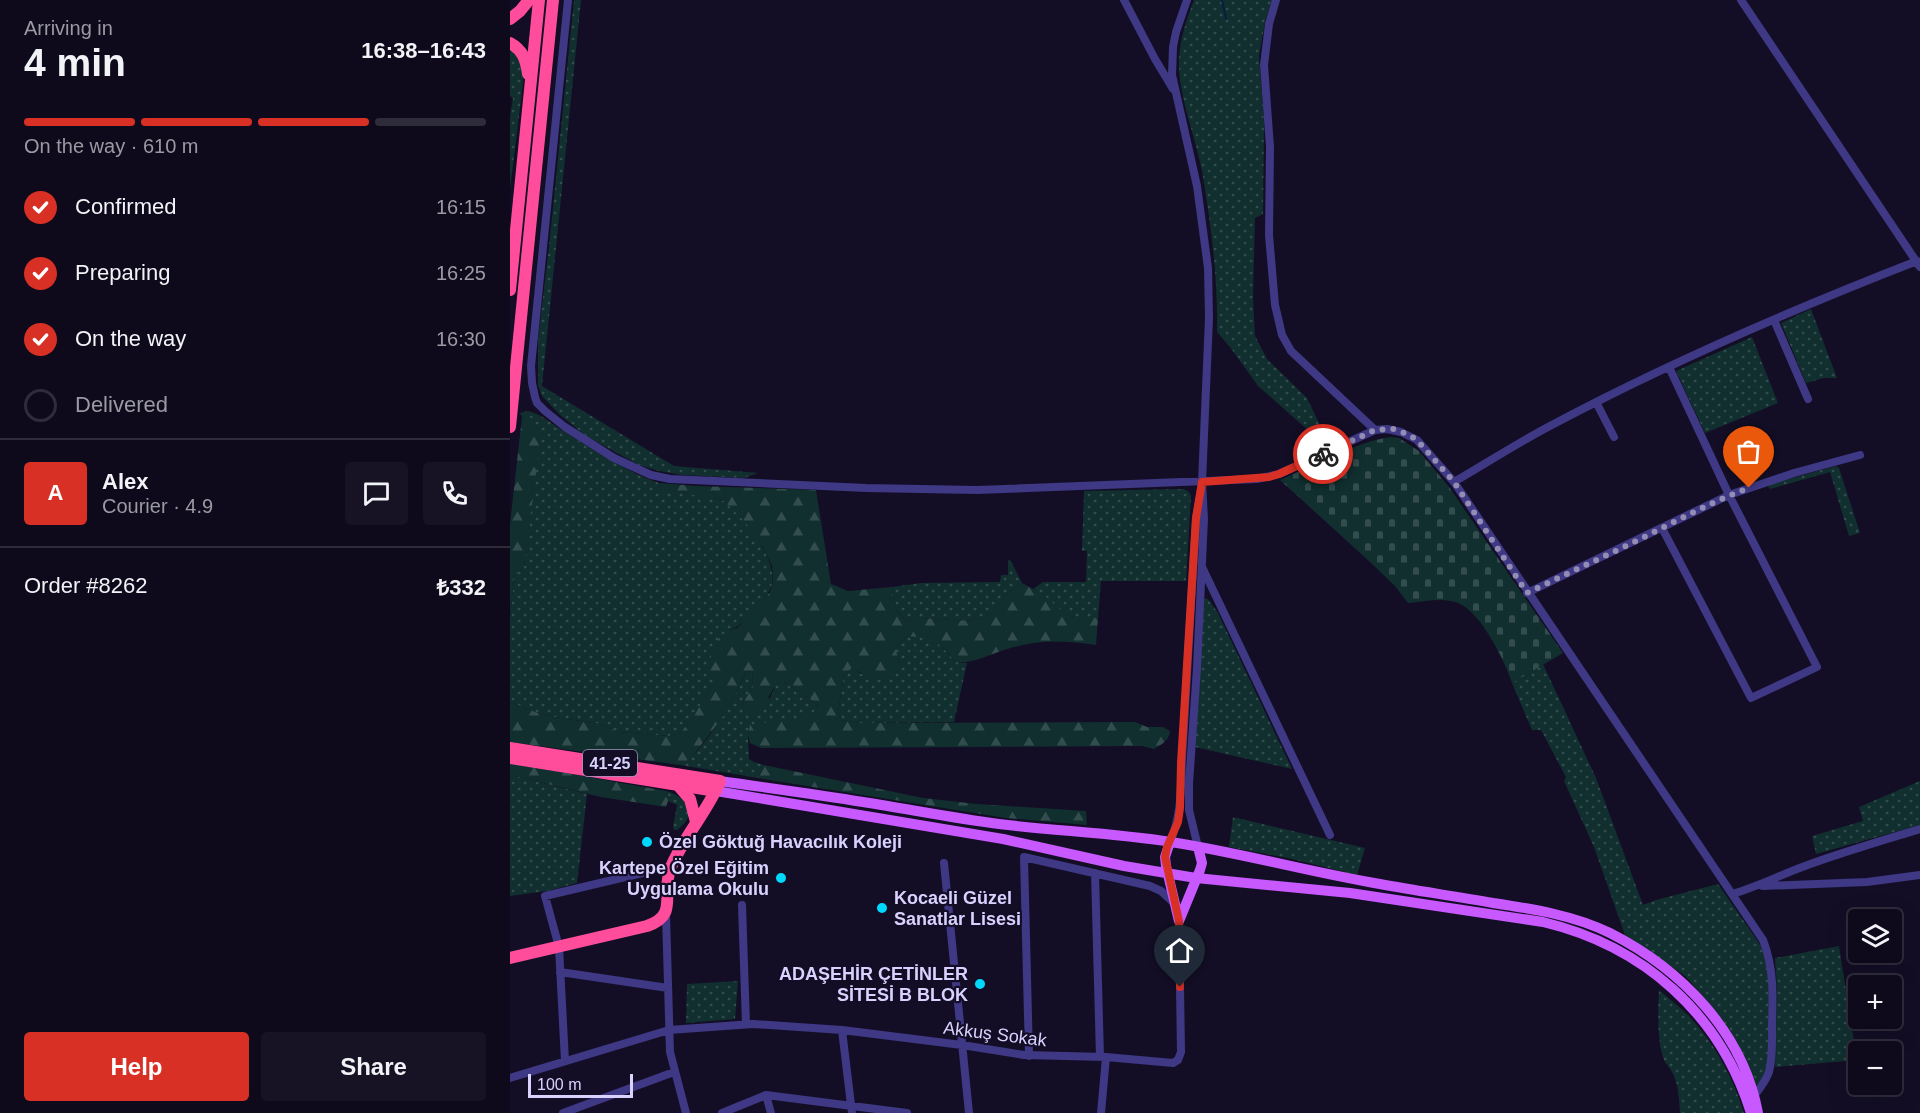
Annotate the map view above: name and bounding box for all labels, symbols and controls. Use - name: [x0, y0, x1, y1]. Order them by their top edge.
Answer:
- text: Arriving in: [24, 17, 113, 39]
- text: 16:38–16:43: [361, 38, 486, 63]
- text: 4 min: [24, 41, 126, 84]
- text: On the way · 610 m: [24, 135, 199, 157]
- icon: check: [24, 191, 57, 224]
- text: Confirmed: [75, 194, 176, 219]
- text: 16:15: [436, 196, 486, 218]
- icon: check: [24, 257, 57, 290]
- text: Preparing: [75, 260, 170, 285]
- text: 16:25: [436, 262, 486, 284]
- icon: check: [24, 323, 57, 356]
- text: On the way: [75, 326, 186, 351]
- text: 16:30: [436, 328, 486, 350]
- text: Delivered: [75, 392, 168, 417]
- courier: [1293, 424, 1353, 484]
- pin: [1723, 426, 1774, 488]
- icon: bag: [1732, 435, 1765, 468]
- icon: bike: [1307, 438, 1340, 471]
- button: chat: [345, 462, 408, 525]
- button: phone: [423, 462, 486, 525]
- text: Alex: [102, 469, 148, 494]
- text: A: [48, 480, 63, 505]
- text: Courier · 4.9: [102, 495, 213, 517]
- text: Order #8262: [24, 573, 148, 598]
- text: ₺332: [437, 575, 486, 600]
- road number: 41-25: [583, 750, 637, 776]
- place label: Özel Göktuğ Havacılık Koleji: [659, 832, 902, 852]
- marker: Özel Göktuğ Havacılık Koleji: [640, 835, 654, 849]
- place label: Kartepe Özel Eğitim Uygulama Okulu: [599, 858, 769, 899]
- marker: Kartepe Özel Eğitim Uygulama Okulu: [774, 871, 788, 885]
- place label: Kocaeli Güzel Sanatlar Lisesi: [894, 888, 1021, 929]
- marker: Kocaeli Güzel Sanatlar Lisesi: [875, 901, 889, 915]
- map controls: [1848, 909, 1902, 1095]
- button: layers: [1848, 909, 1902, 963]
- pin: [1154, 925, 1205, 987]
- icon: home: [1163, 934, 1196, 967]
- place label: ADAŞEHİR ÇETİNLER SİTESİ B BLOK: [779, 964, 968, 1005]
- button: +: [1848, 975, 1902, 1029]
- marker: ADAŞEHİR ÇETİNLER SİTESİ B BLOK: [973, 977, 987, 991]
- street label: Akkuş Sokak: [942, 1018, 1049, 1050]
- button: Help: [24, 1032, 249, 1101]
- button: Share: [261, 1032, 486, 1101]
- button: −: [1848, 1041, 1902, 1095]
- scale bar: [528, 1071, 633, 1098]
- text: 100 m: [537, 1076, 581, 1093]

